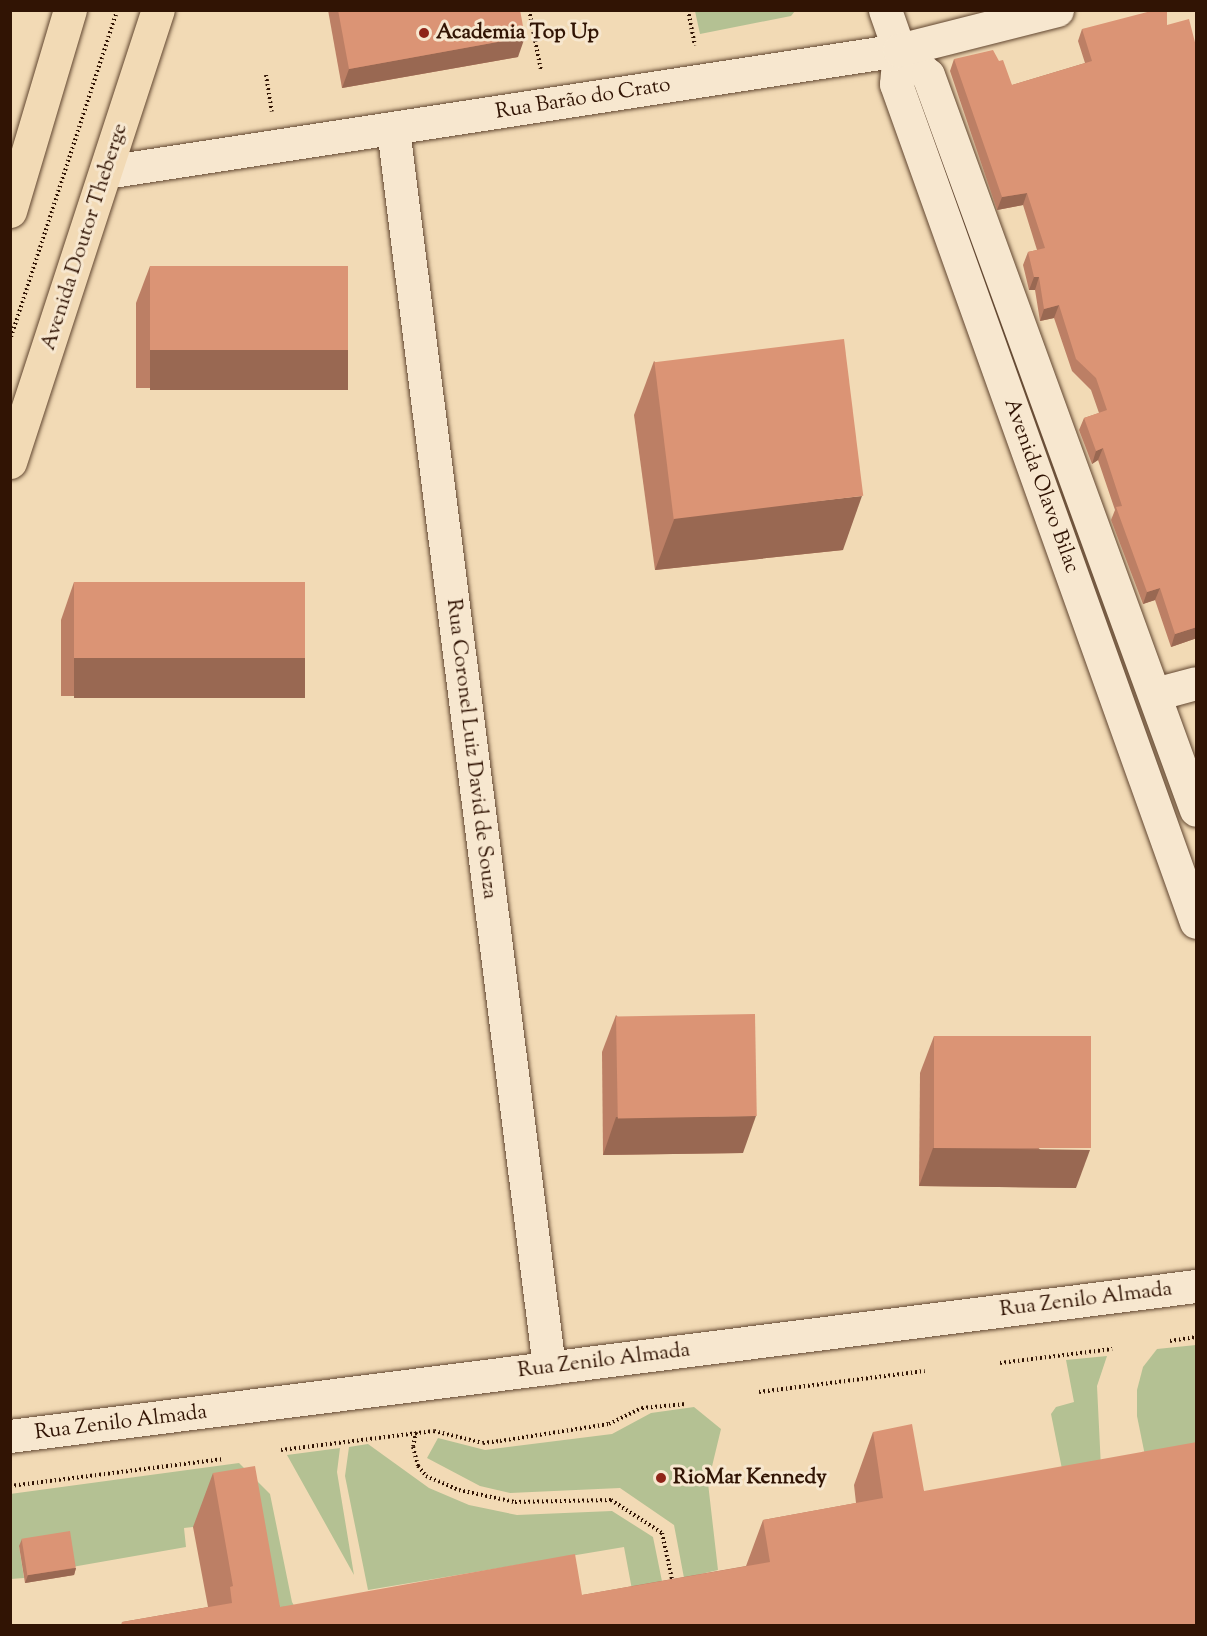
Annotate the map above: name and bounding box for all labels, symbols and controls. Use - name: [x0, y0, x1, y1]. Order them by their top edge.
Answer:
- place label: Academia Top Up: [436, 20, 599, 46]
- marker: Academia Top Up: [417, 26, 431, 40]
- street label: Rua Barão do Crato: [494, 73, 672, 125]
- street label: Avenida Doutor Theberge: [36, 120, 134, 354]
- street label: Avenida Olavo Bilac: [998, 395, 1084, 577]
- street label: Rua Coronel Luiz David de Souza: [440, 598, 502, 900]
- street label: Rua Zenilo Almada: [998, 1277, 1174, 1323]
- street label: Rua Zenilo Almada: [516, 1338, 692, 1384]
- street label: Rua Zenilo Almada: [33, 1400, 209, 1446]
- place label: RioMar Kennedy: [673, 1465, 827, 1491]
- marker: RioMar Kennedy: [654, 1471, 668, 1485]

